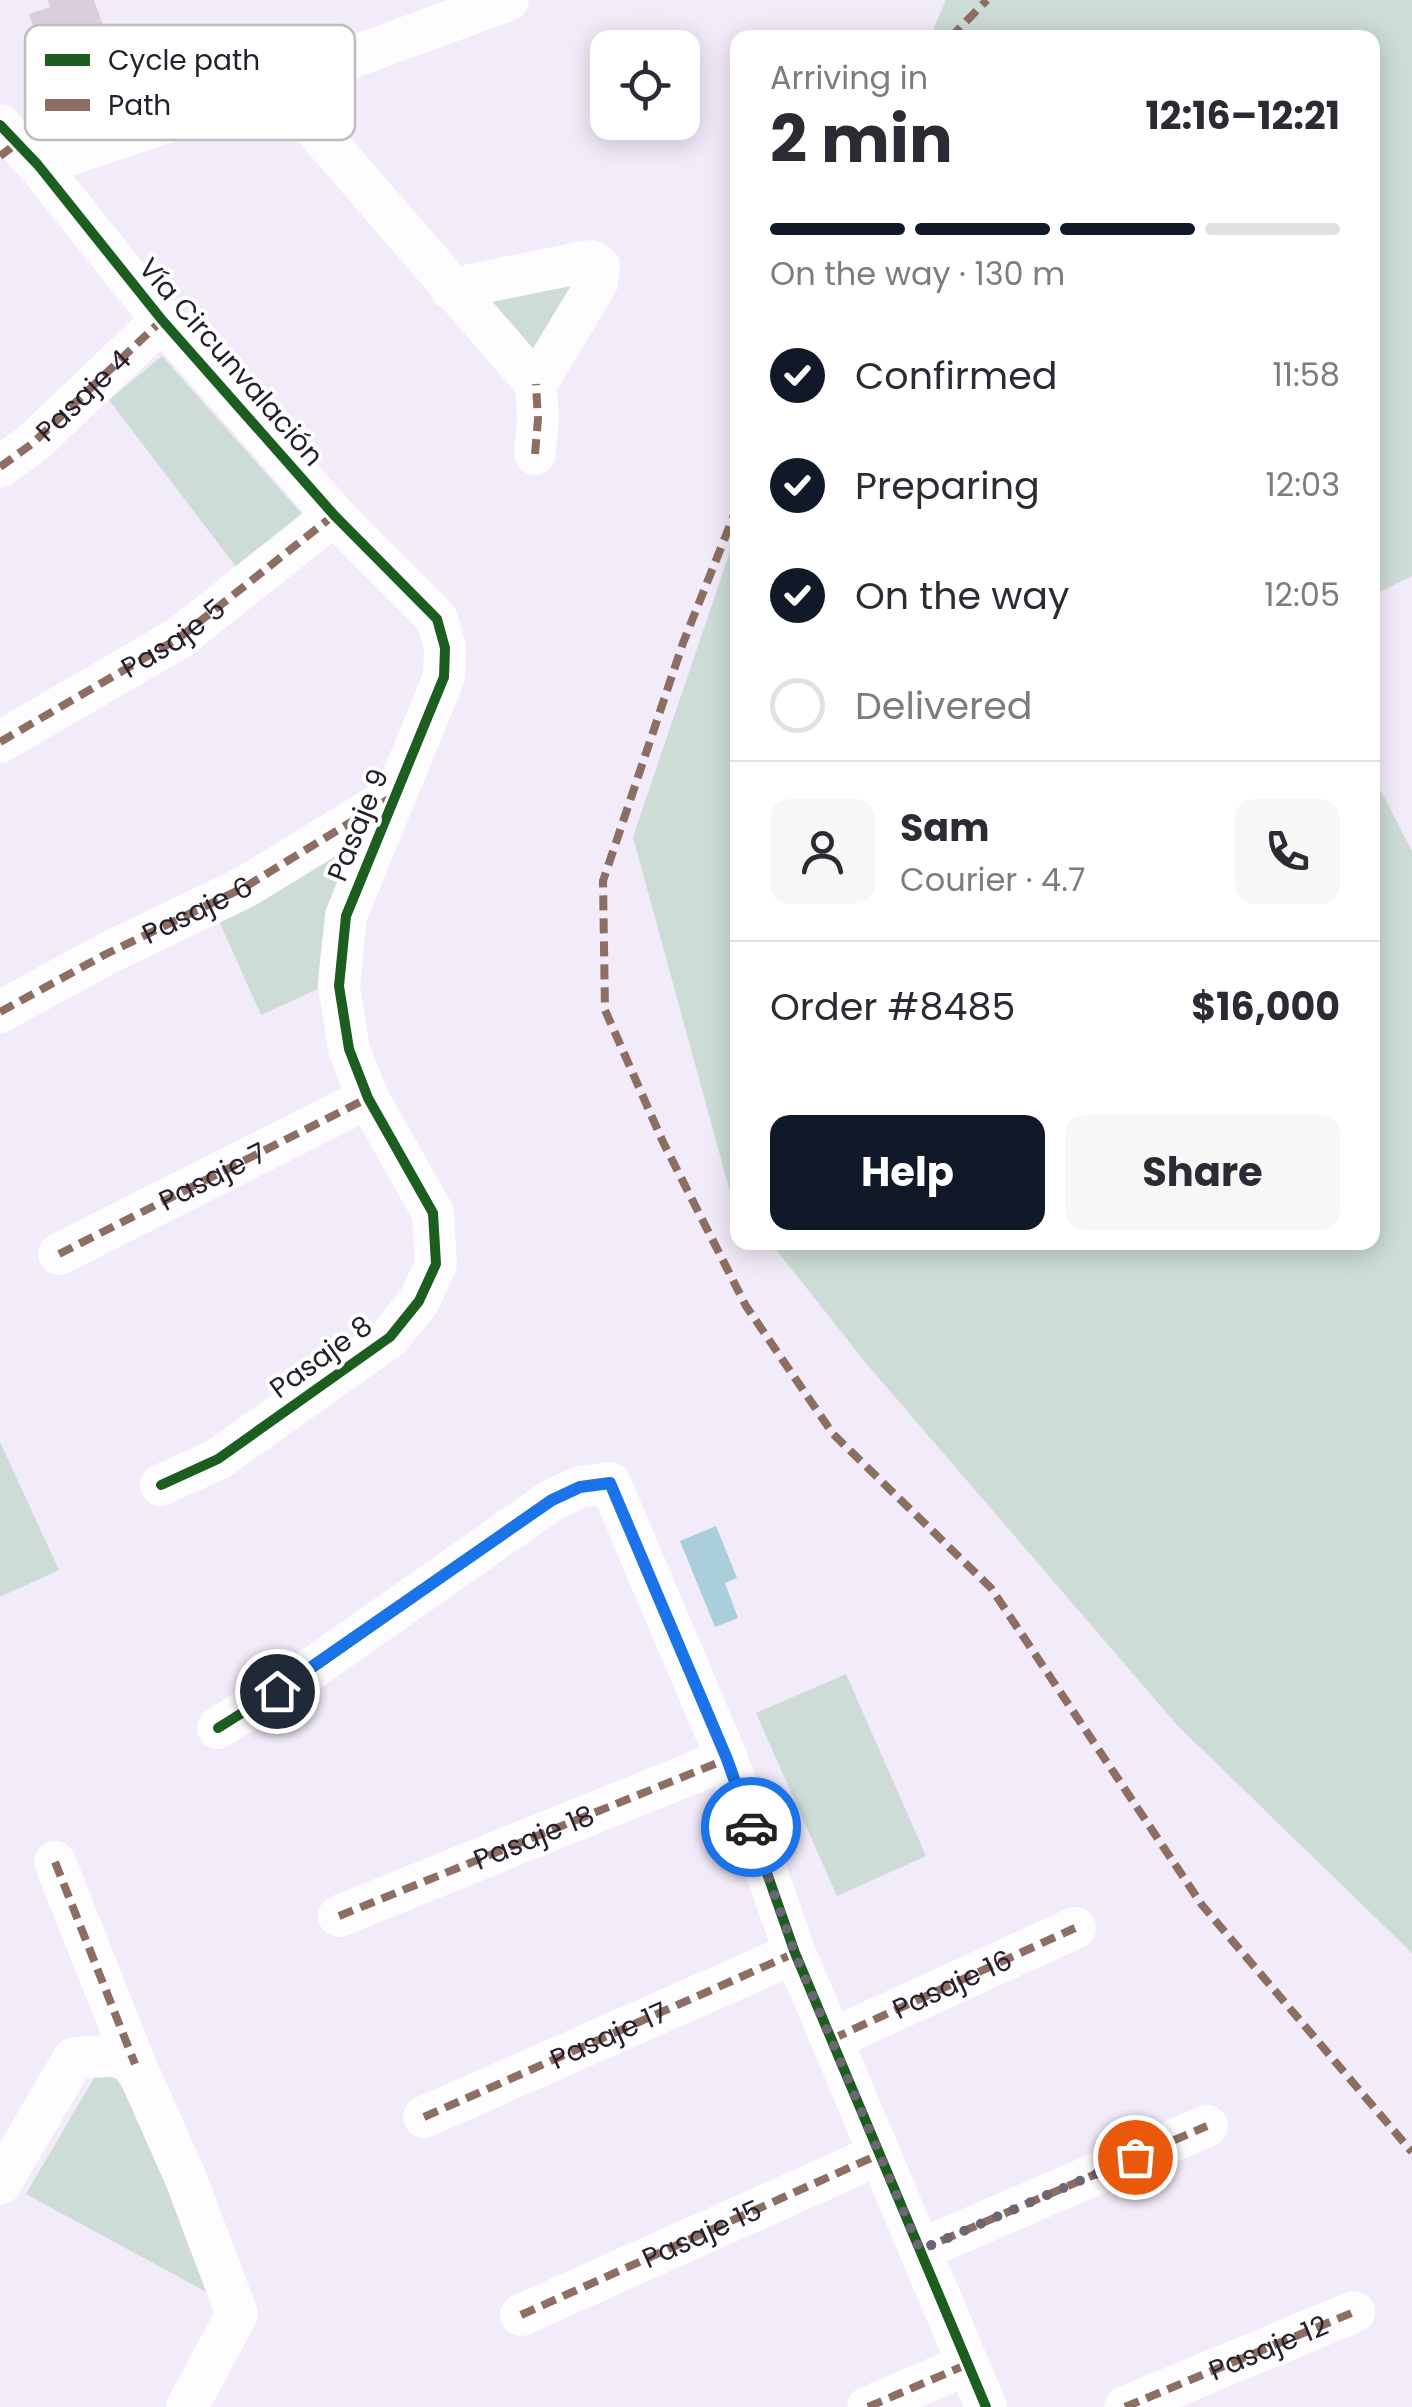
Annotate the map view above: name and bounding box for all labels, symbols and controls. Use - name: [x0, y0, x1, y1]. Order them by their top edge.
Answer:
- legend: [25, 25, 355, 140]
- map controls: [590, 30, 700, 140]
- button: locate: [590, 30, 700, 140]
- text: Cycle path: [108, 41, 260, 80]
- text: Arriving in: [770, 55, 928, 100]
- text: Path: [108, 86, 171, 125]
- text: 12:16–12:21: [1146, 89, 1340, 142]
- text: 2 min: [770, 94, 953, 185]
- street label: Vía Circunvalación: [130, 250, 332, 474]
- text: On the way · 130 m: [770, 251, 1065, 296]
- street label: Pasaje 4: [27, 340, 139, 450]
- icon: check: [770, 348, 825, 403]
- text: Confirmed: [855, 349, 1057, 402]
- text: 11:58: [1272, 352, 1340, 397]
- icon: check: [770, 458, 825, 513]
- text: Preparing: [855, 459, 1040, 512]
- text: 12:03: [1266, 462, 1340, 507]
- icon: check: [770, 568, 825, 623]
- text: On the way: [855, 569, 1069, 622]
- text: 12:05: [1264, 572, 1340, 617]
- street label: Pasaje 5: [114, 589, 233, 687]
- text: Delivered: [855, 679, 1032, 732]
- street label: Pasaje 9: [318, 763, 398, 887]
- button: person: [770, 799, 875, 904]
- button: phone: [1235, 799, 1340, 904]
- text: Sam: [900, 801, 989, 854]
- text: Courier · 4.7: [900, 857, 1085, 902]
- street label: Pasaje 6: [135, 867, 259, 953]
- text: Order #8485: [770, 980, 1015, 1033]
- text: $16,000: [1191, 980, 1340, 1033]
- button: Help: [770, 1115, 1045, 1230]
- button: Share: [1065, 1115, 1340, 1230]
- street label: Pasaje 7: [152, 1133, 273, 1220]
- street label: Pasaje 8: [262, 1307, 380, 1407]
- pin: [235, 1649, 320, 1734]
- icon: home: [250, 1664, 305, 1719]
- courier: [701, 1777, 801, 1877]
- street label: Pasaje 18: [467, 1795, 600, 1879]
- icon: car: [724, 1800, 779, 1855]
- street label: Pasaje 16: [886, 1940, 1018, 2028]
- street label: Pasaje 17: [544, 1992, 674, 2078]
- pin: [1093, 2115, 1178, 2200]
- icon: bag: [1108, 2130, 1163, 2185]
- street label: Pasaje 15: [636, 2190, 768, 2278]
- street label: Pasaje 12: [1203, 2306, 1334, 2390]

